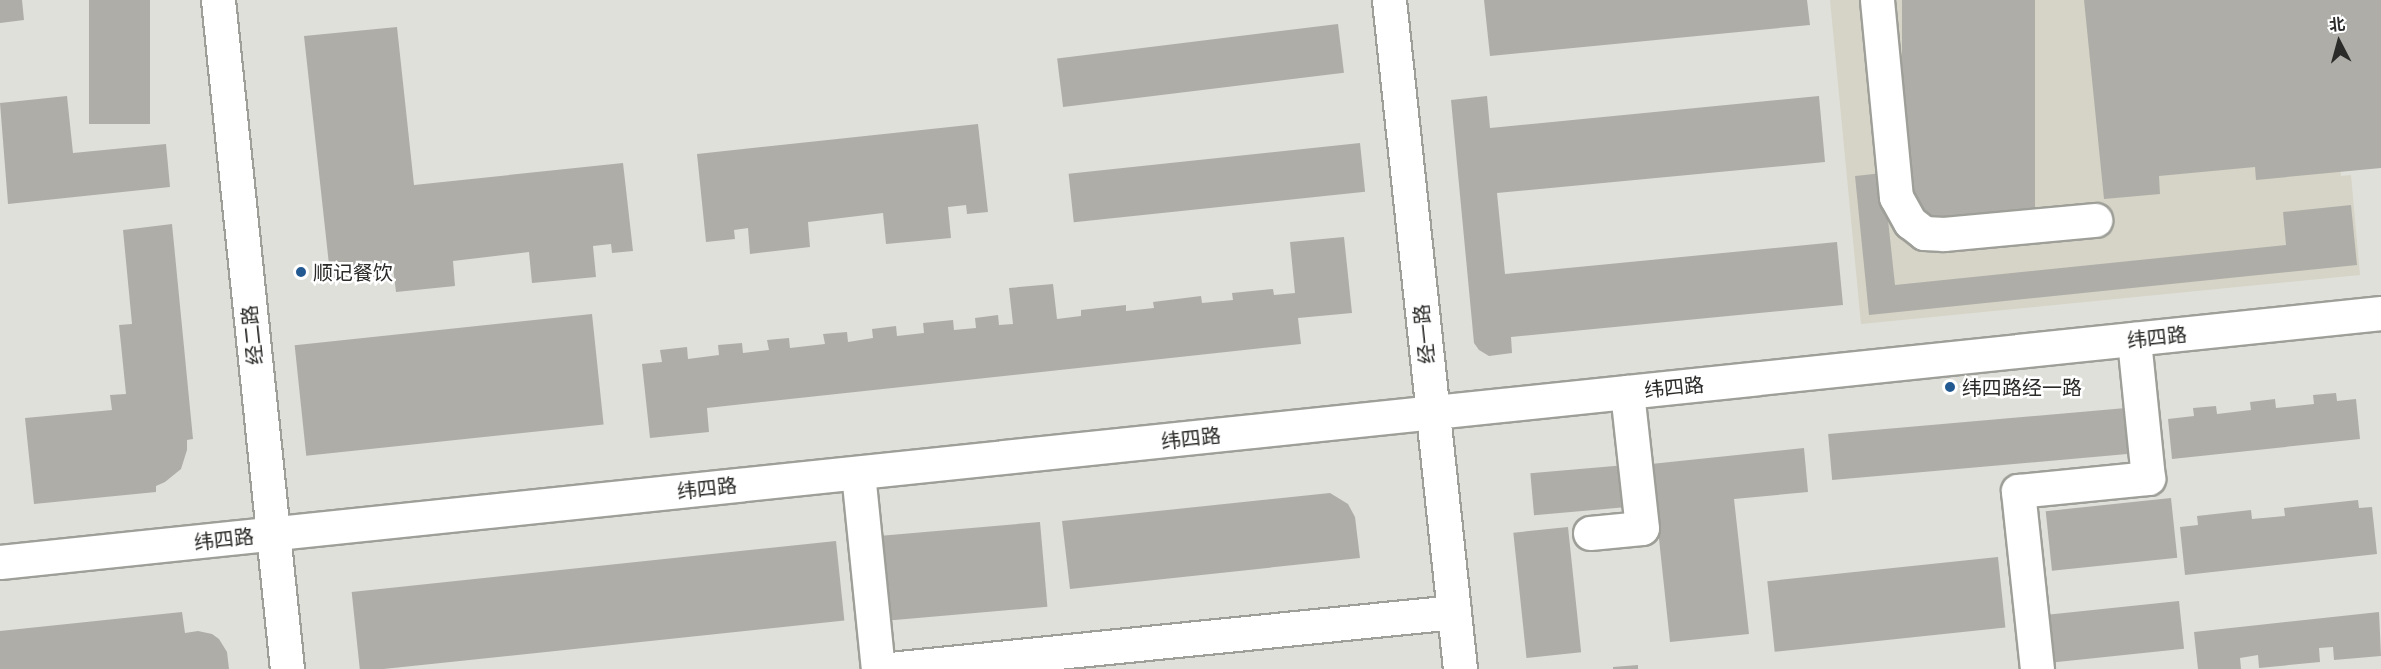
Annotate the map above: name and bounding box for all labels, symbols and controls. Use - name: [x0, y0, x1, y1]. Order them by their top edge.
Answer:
- north arrow: [2309, 12, 2369, 72]
- text: 北: [2328, 12, 2346, 36]
- place label: 顺记餐饮: [313, 260, 393, 284]
- marker: 顺记餐饮: [294, 265, 308, 279]
- street label: 经一路: [1409, 303, 1439, 365]
- street label: 经二路: [237, 304, 267, 366]
- street label: 纬四路: [2126, 322, 2188, 352]
- street label: 纬四路: [1643, 372, 1705, 402]
- place label: 纬四路经一路: [1962, 375, 2082, 399]
- marker: 纬四路经一路: [1943, 380, 1957, 394]
- street label: 纬四路: [1160, 423, 1222, 453]
- street label: 纬四路: [676, 473, 738, 503]
- street label: 纬四路: [193, 524, 255, 554]

